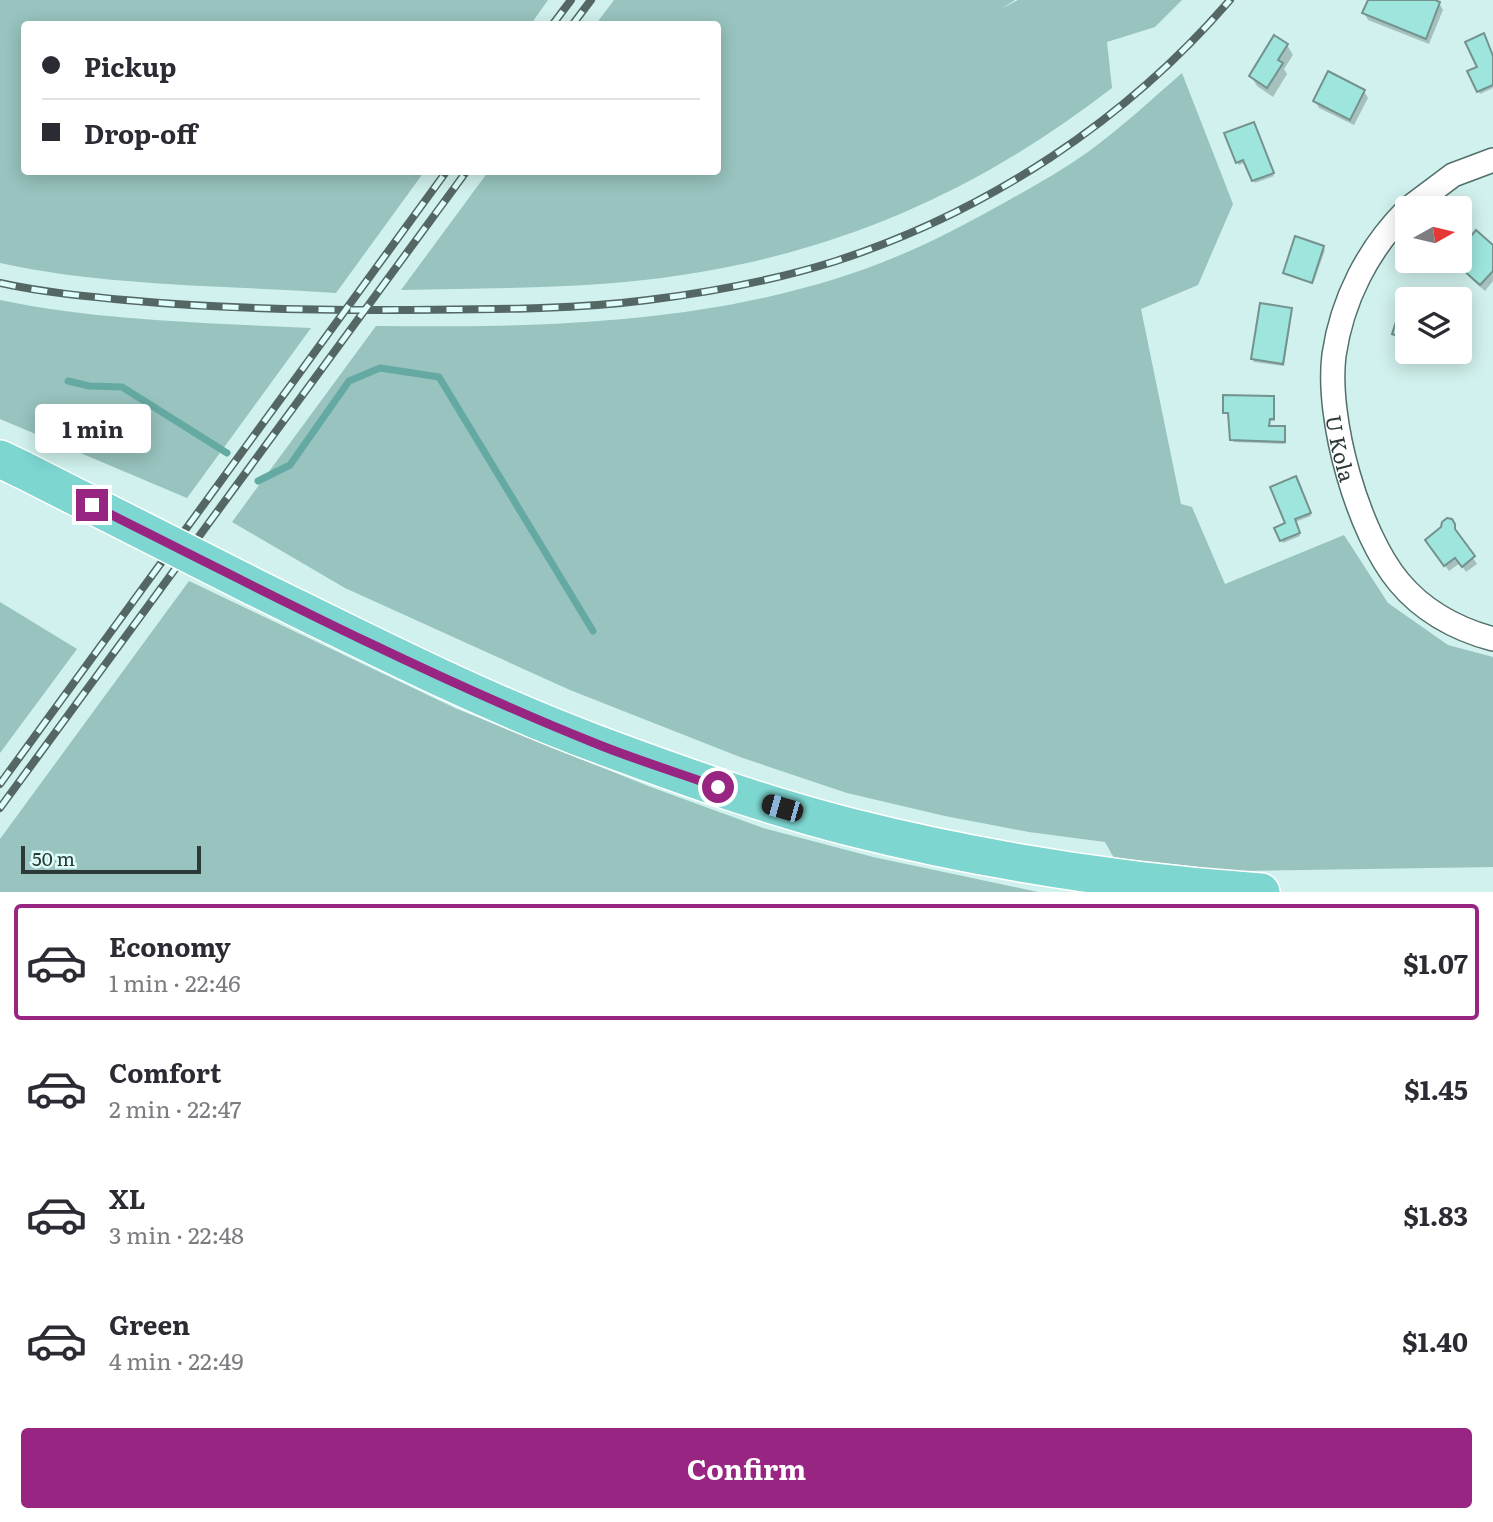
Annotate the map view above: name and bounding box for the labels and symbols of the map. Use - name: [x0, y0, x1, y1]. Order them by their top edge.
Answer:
- north arrow: [1395, 196, 1472, 273]
- callout: 1 min: [34, 404, 150, 452]
- street label: U Kola: [1320, 413, 1365, 486]
- route end: [76, 489, 108, 521]
- route start: [702, 771, 734, 803]
- car: [759, 792, 806, 824]
- scale bar: [21, 843, 201, 875]

